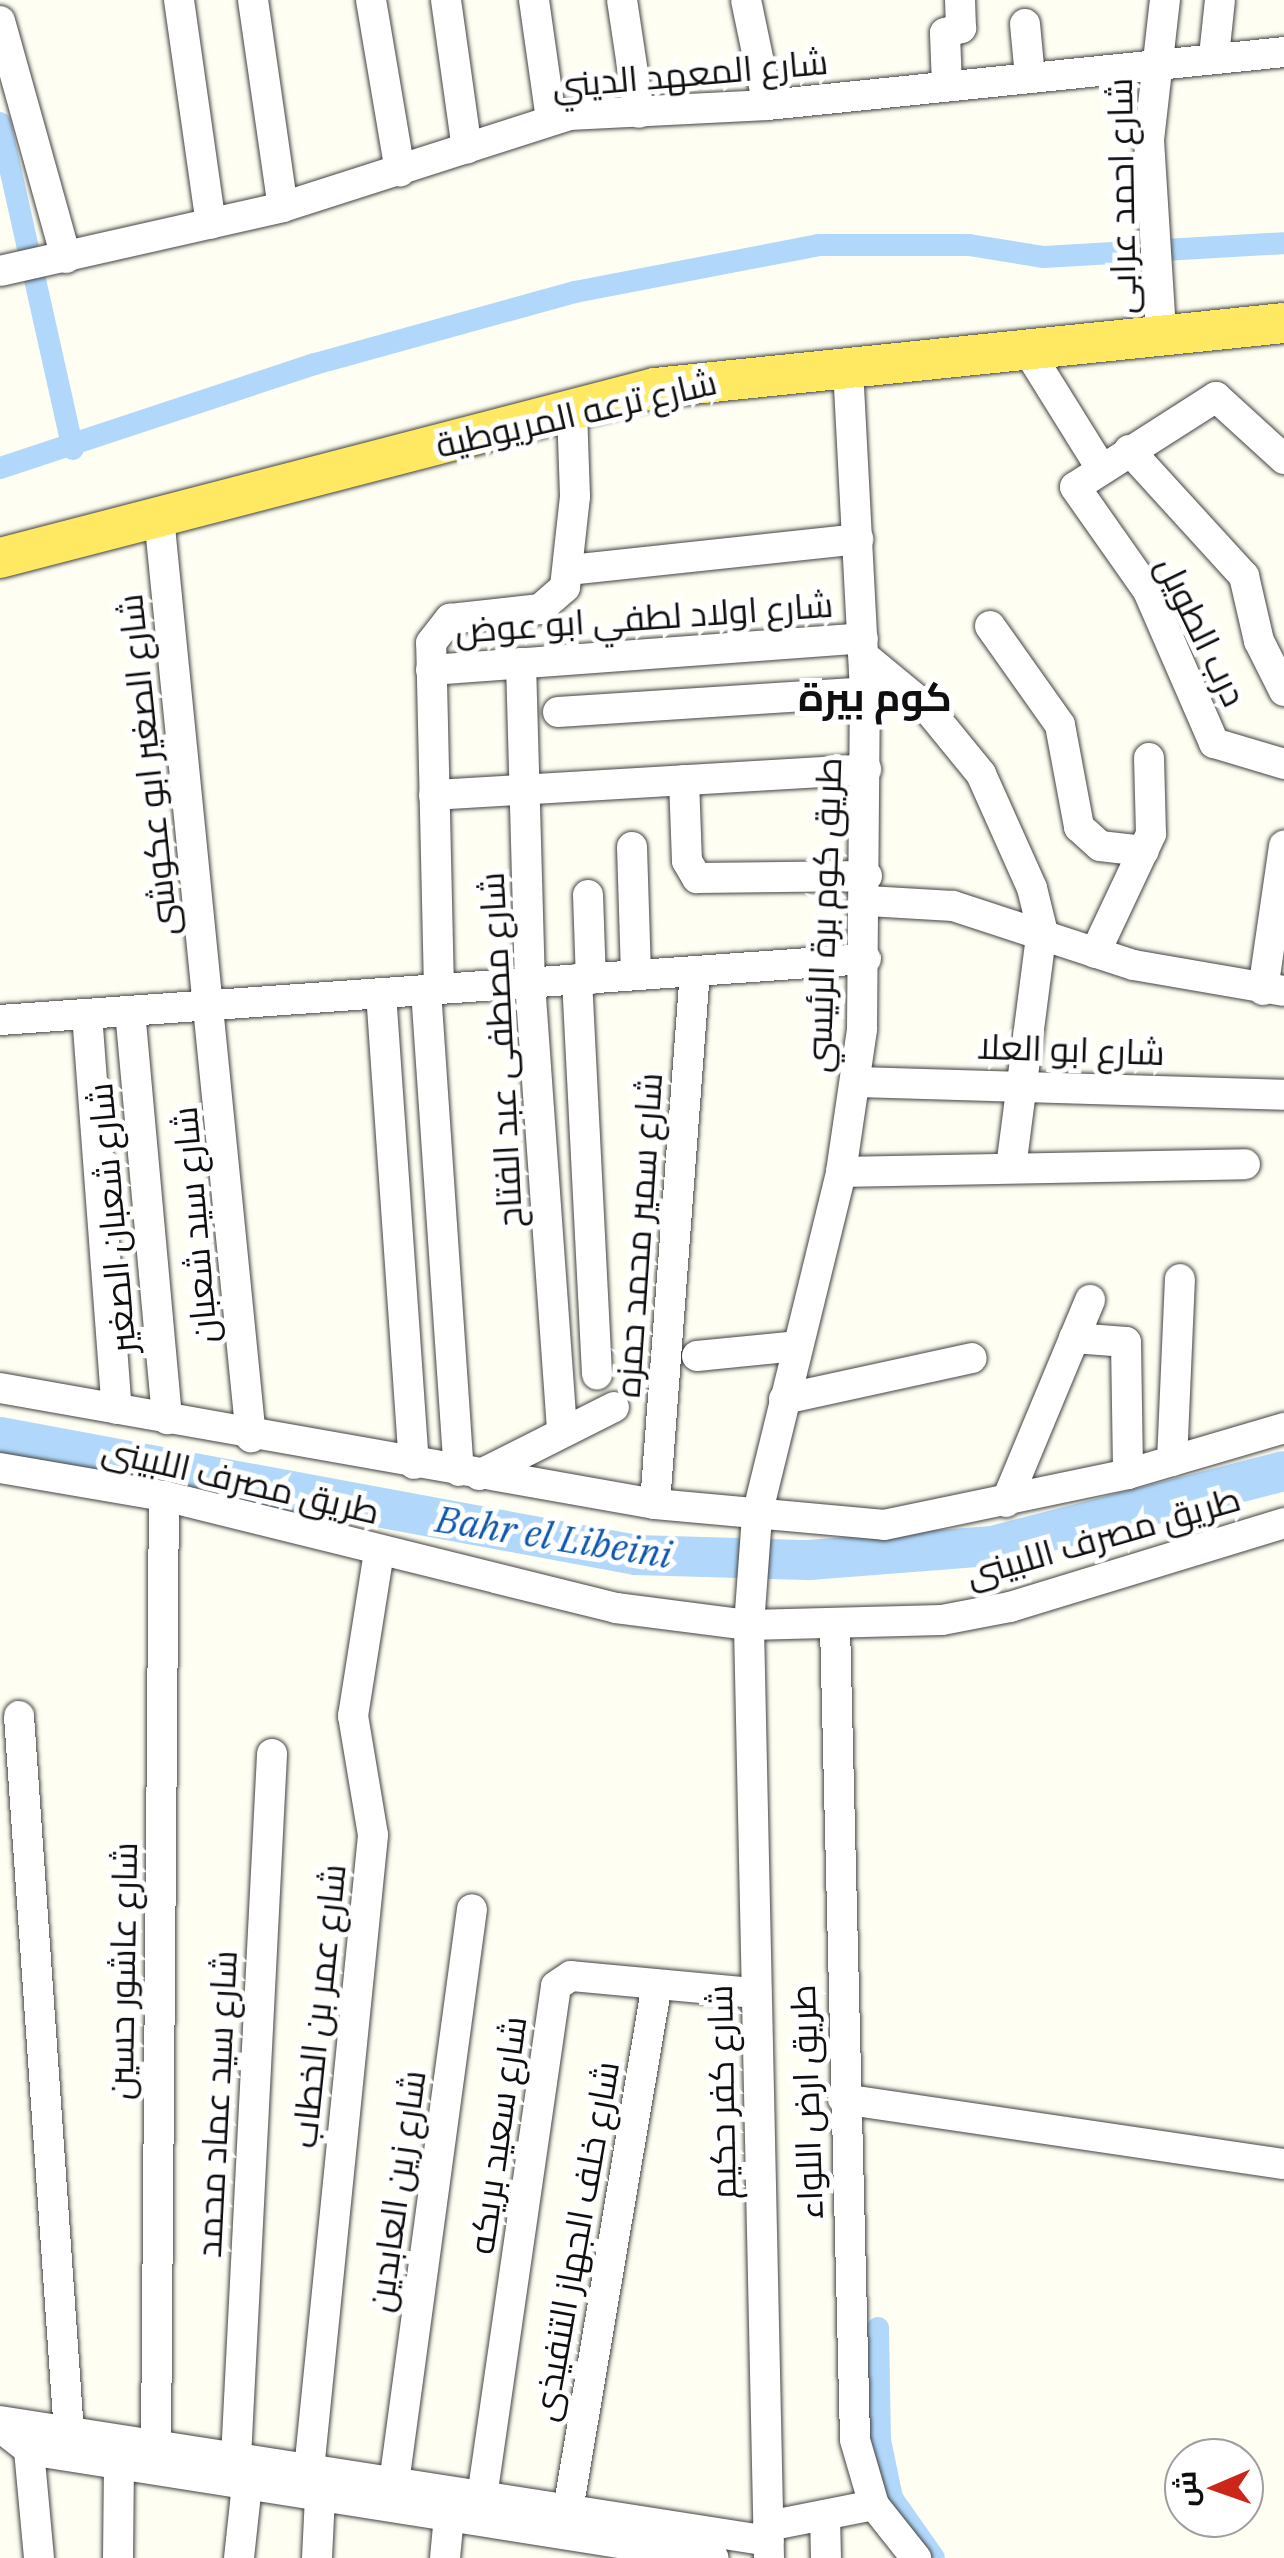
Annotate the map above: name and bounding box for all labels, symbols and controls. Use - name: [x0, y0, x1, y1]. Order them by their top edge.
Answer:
- street label: شارع المعهد الديني: [550, 40, 830, 106]
- street label: شارع احمد عرابى: [1098, 78, 1144, 314]
- street label: شارع ترعه المريوطية: [432, 360, 720, 466]
- street label: درب الطويل: [1148, 549, 1256, 713]
- street label: شارع اولاد لطفي ابو عوض: [454, 583, 834, 651]
- street label: شارع الصغير ابو عكوشى: [108, 592, 186, 938]
- district label: كوم بيرة: [798, 672, 952, 720]
- street label: طريق كوم برة الرئيسي: [797, 757, 849, 1073]
- street label: شارع مصطفى عبد الفتاح: [470, 871, 530, 1229]
- street label: شارع ابو العلا: [976, 1025, 1166, 1073]
- street label: شارع سمير محمد حمزه: [606, 1071, 670, 1399]
- street label: شارع شعبان الصغير: [78, 1081, 144, 1355]
- street label: شارع سيد شعبان: [163, 1105, 225, 1345]
- street label: طريق مصرف اللبينى: [98, 1428, 384, 1532]
- street label: طريق مصرف اللبينى: [961, 1477, 1245, 1595]
- water label: Bahr el Libeini: [433, 1495, 675, 1577]
- street label: شارع عاشور حسين: [99, 1842, 145, 2100]
- street label: شارع عمر بن الخطاب: [282, 1862, 354, 2150]
- street label: شارع سيد عماد محمد: [187, 1949, 245, 2259]
- street label: شارع كفر حكيم: [698, 1984, 744, 2200]
- street label: طريق ارض اللواء: [781, 1984, 831, 2220]
- street label: شارع سعيد بريكه: [460, 2013, 534, 2257]
- street label: شارع خلف الجهاز التنفيذى: [523, 2058, 627, 2424]
- street label: شارع زين العابدين: [358, 2068, 434, 2314]
- north arrow: [1164, 2438, 1264, 2538]
- text: ش: [1166, 2470, 1205, 2508]

